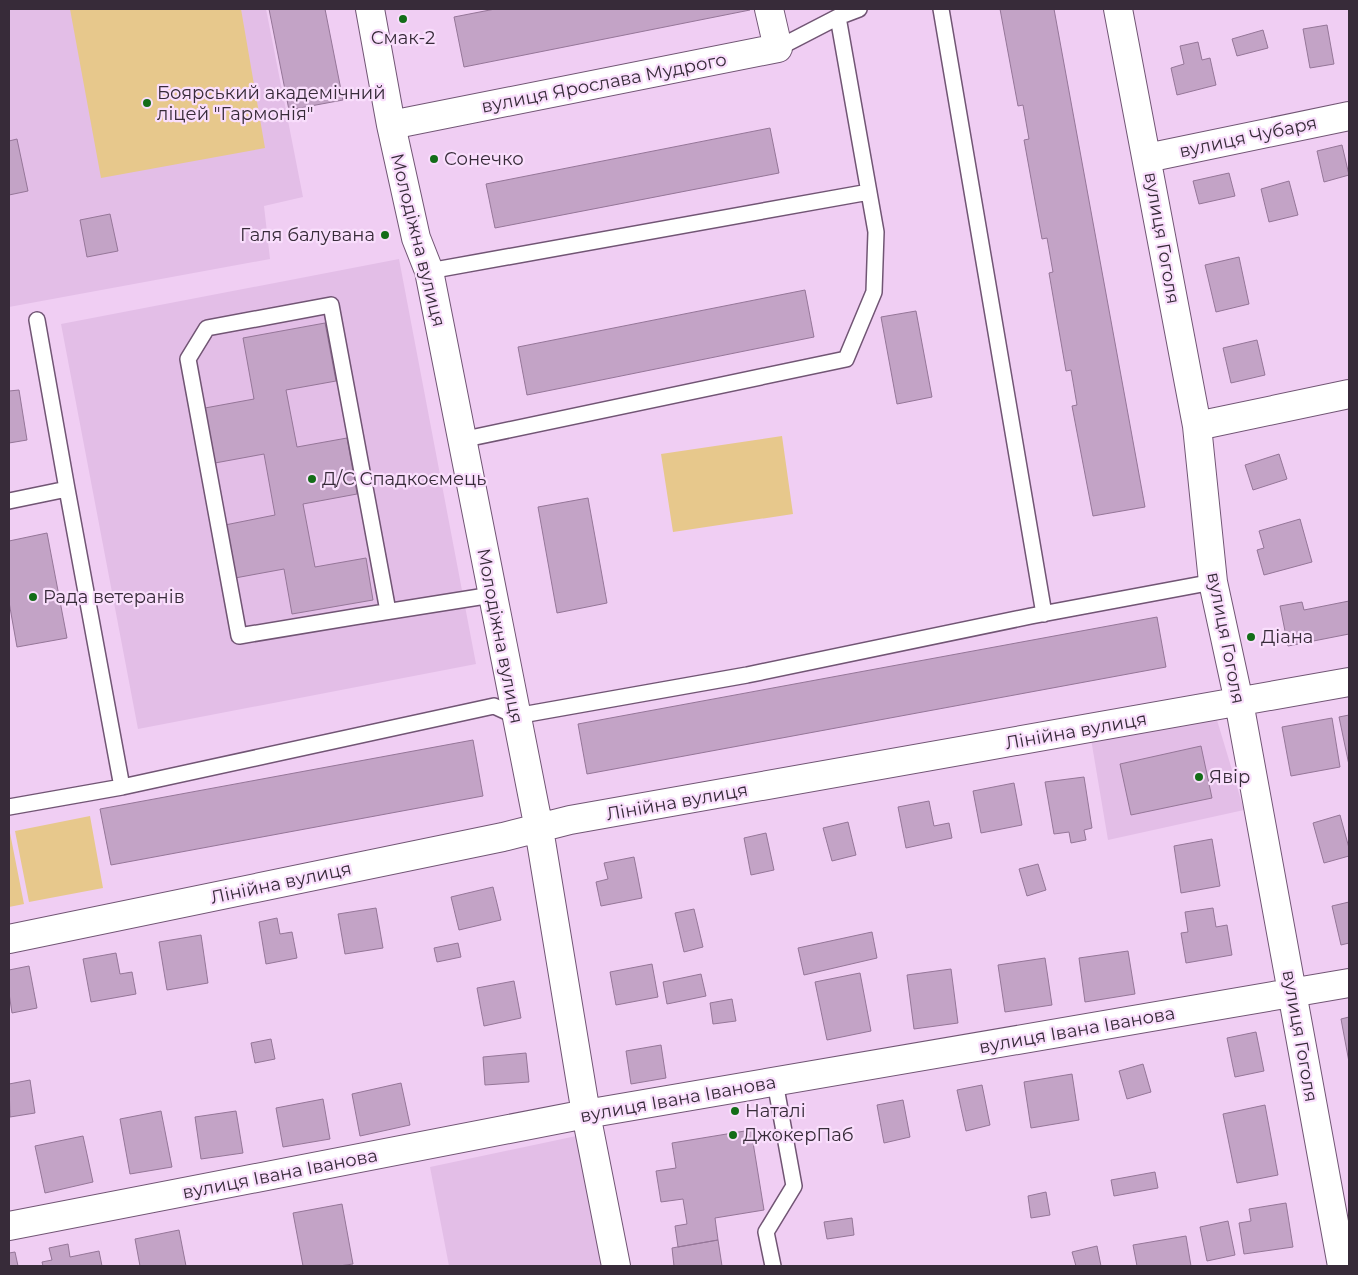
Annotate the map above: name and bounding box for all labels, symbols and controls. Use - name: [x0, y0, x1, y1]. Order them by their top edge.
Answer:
- marker: Смак-2: [397, 13, 409, 25]
- place label: Смак-2: [371, 27, 435, 49]
- street label: вулиця Ярослава Мудрого: [480, 48, 728, 118]
- place label: Боярський академічний ліцей "Гармонія": [157, 82, 386, 125]
- marker: Боярський академічний ліцей "Гармонія": [141, 97, 153, 109]
- street label: вулиця Чубаря: [1177, 112, 1319, 162]
- place label: Сонечко: [444, 148, 524, 170]
- street label: Молодіжна вулиця: [386, 151, 450, 329]
- marker: Сонечко: [428, 153, 440, 165]
- street label: вулиця Гоголя: [1140, 170, 1184, 306]
- place label: Галя балувана: [240, 224, 375, 246]
- marker: Галя балувана: [379, 229, 391, 241]
- place label: Д/С Спадкоємець: [322, 468, 486, 490]
- marker: Д/С Спадкоємець: [306, 473, 318, 485]
- street label: Молодіжна вулиця: [472, 547, 528, 725]
- street label: вулиця Гоголя: [1202, 570, 1250, 706]
- place label: Рада ветеранів: [43, 586, 185, 608]
- marker: Рада ветеранів: [27, 591, 39, 603]
- place label: Діана: [1261, 626, 1313, 648]
- marker: Діана: [1245, 631, 1257, 643]
- street label: Лінійна вулиця: [1003, 708, 1149, 754]
- place label: Явір: [1209, 766, 1250, 788]
- marker: Явір: [1193, 771, 1205, 783]
- street label: Лінійна вулиця: [604, 779, 750, 825]
- street label: Лінійна вулиця: [209, 857, 353, 909]
- street label: вулиця Гоголя: [1278, 968, 1322, 1104]
- street label: вулиця Івана Іванова: [977, 1002, 1177, 1058]
- street label: вулиця Івана Іванова: [578, 1071, 778, 1127]
- place label: Наталі: [745, 1100, 806, 1122]
- marker: Наталі: [729, 1105, 741, 1117]
- place label: ДжокерПаб: [743, 1124, 854, 1146]
- marker: ДжокерПаб: [727, 1129, 739, 1141]
- street label: вулиця Івана Іванова: [180, 1144, 380, 1204]

